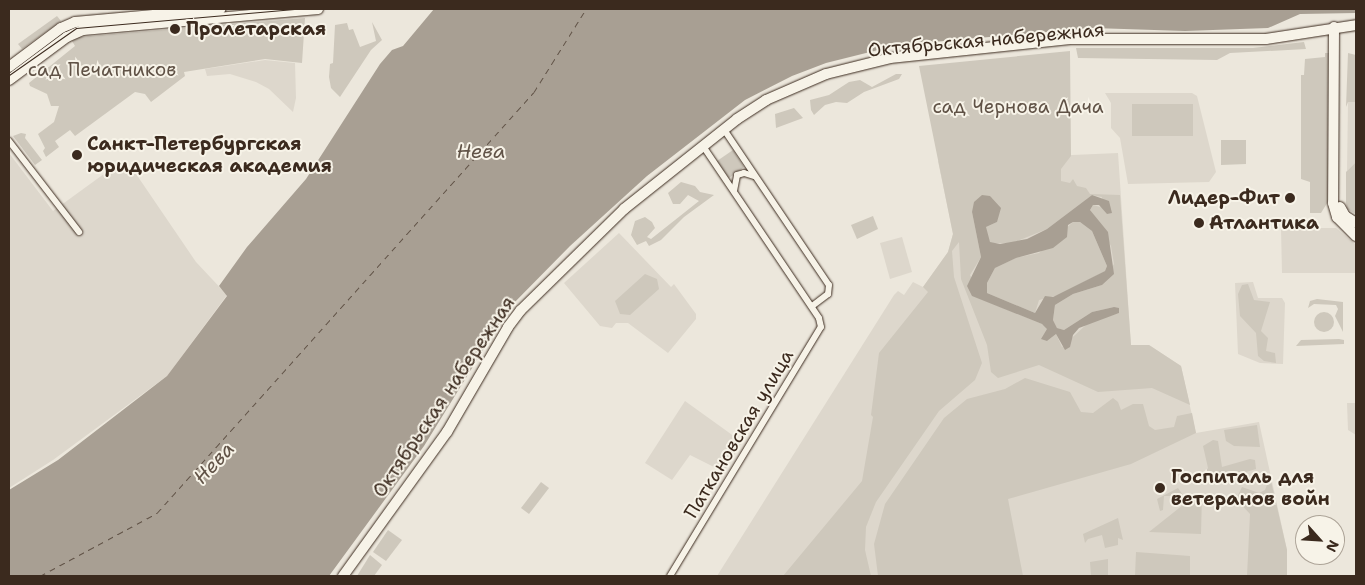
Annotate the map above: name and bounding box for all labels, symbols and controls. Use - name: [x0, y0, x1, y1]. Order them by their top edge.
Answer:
- place label: Пролетарская: [186, 18, 326, 40]
- street label: Октябрьская набережная: [867, 18, 1105, 62]
- marker: Пролетарская: [168, 22, 182, 36]
- park label: сад Печатников: [28, 59, 176, 81]
- park label: сад Чернова Дача: [932, 96, 1104, 118]
- place label: Санкт-Петербургская юридическая академия: [87, 133, 332, 177]
- water label: Нева: [457, 139, 505, 163]
- marker: Санкт-Петербургская юридическая академия: [71, 149, 83, 161]
- place label: Лидер-Фит: [1168, 187, 1280, 209]
- marker: Лидер-Фит: [1284, 192, 1296, 204]
- place label: Атлантика: [1209, 212, 1319, 234]
- marker: Атлантика: [1193, 217, 1205, 229]
- street label: Октябрьская набережная: [368, 292, 520, 502]
- street label: Паткановская улица: [680, 346, 798, 522]
- water label: Нева: [189, 437, 239, 489]
- place label: Госпиталь для ветеранов войн: [1171, 466, 1330, 510]
- marker: Госпиталь для ветеранов войн: [1153, 481, 1167, 495]
- north arrow: [1295, 515, 1345, 565]
- text: N: [1322, 537, 1343, 555]

